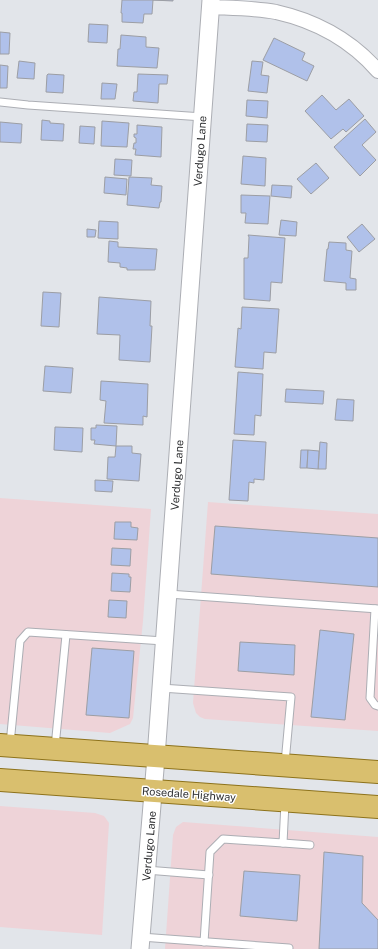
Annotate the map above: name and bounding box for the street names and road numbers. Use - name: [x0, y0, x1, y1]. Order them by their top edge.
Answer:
- street label: Verdugo Lane: [192, 115, 208, 187]
- street label: Verdugo Lane: [169, 439, 185, 511]
- street label: Rosedale Highway: [142, 785, 236, 803]
- street label: Verdugo Lane: [140, 810, 158, 882]

